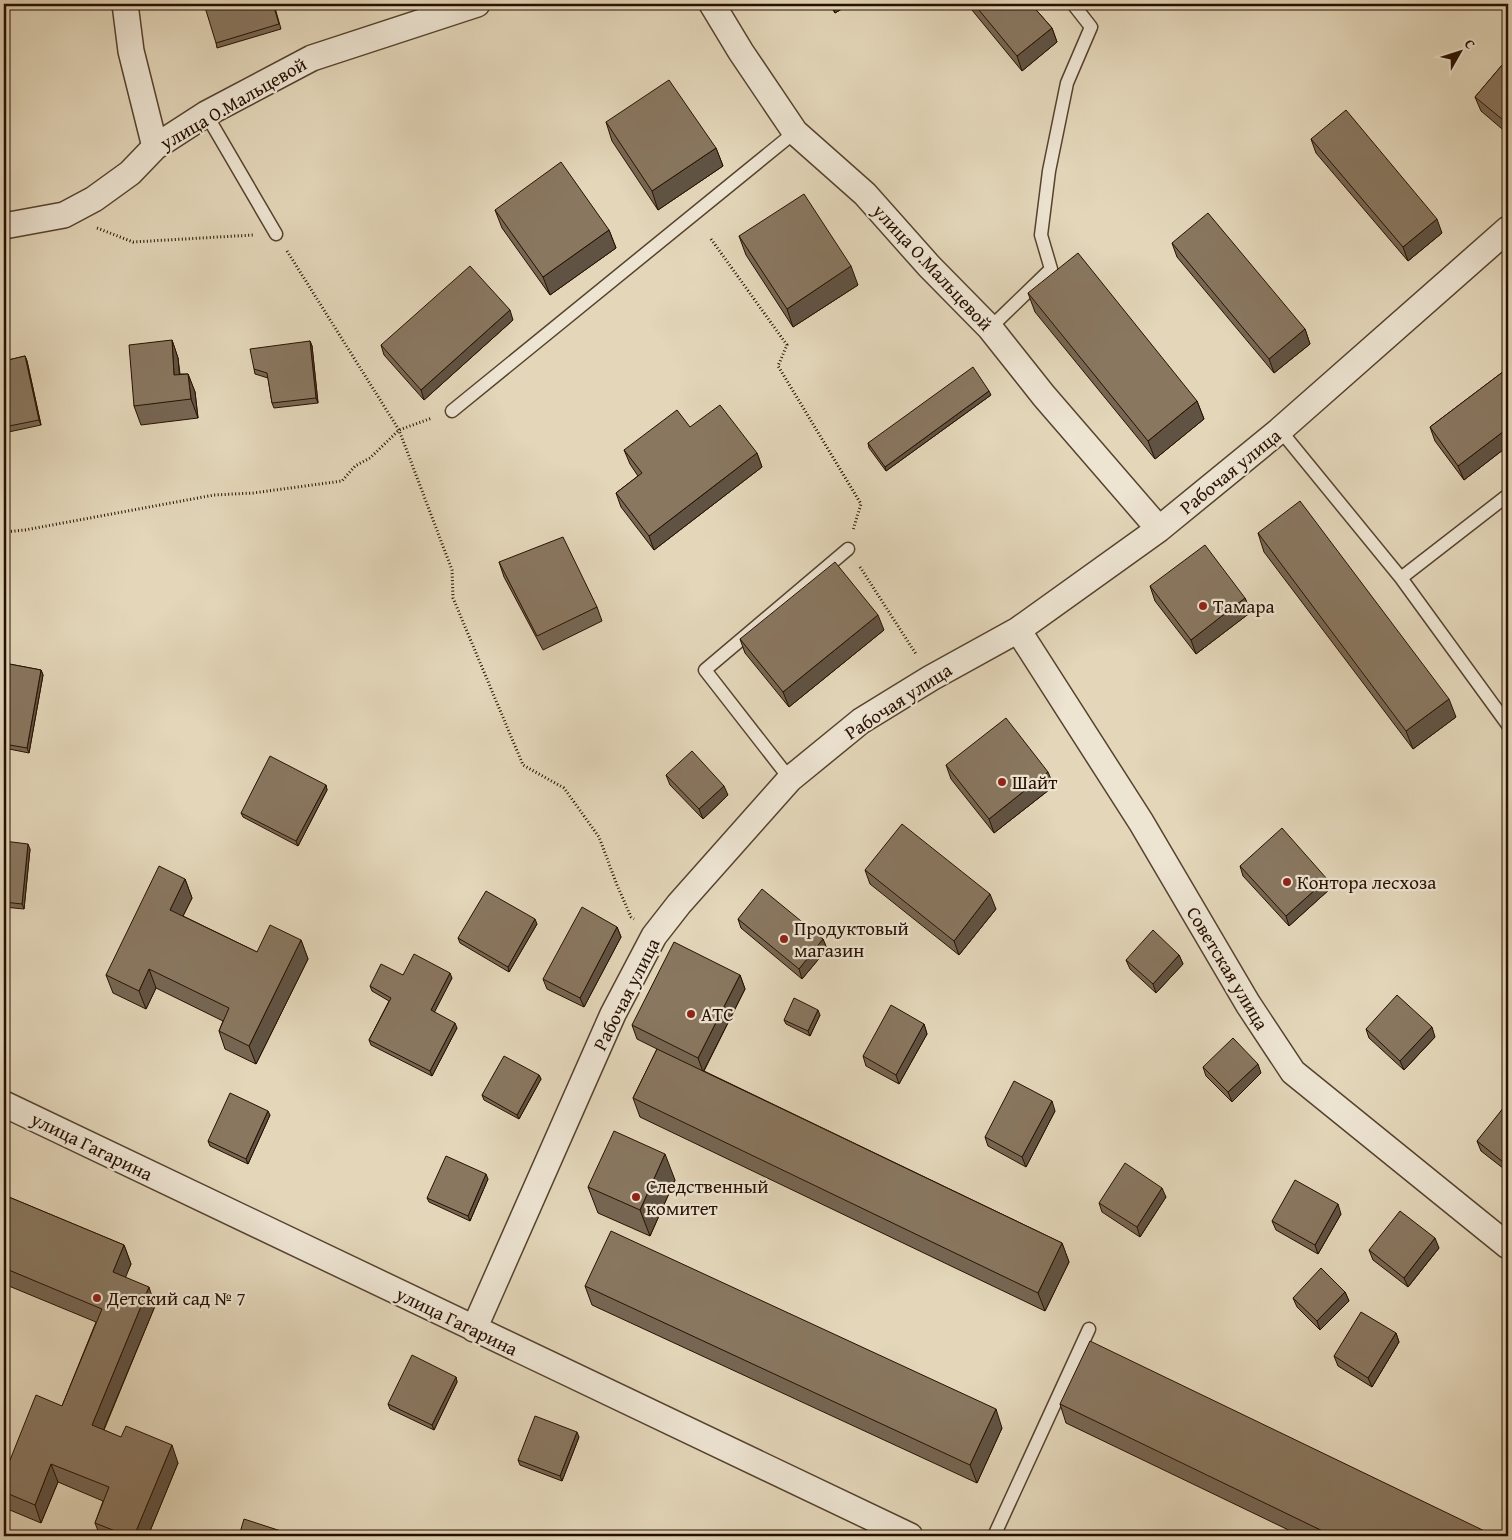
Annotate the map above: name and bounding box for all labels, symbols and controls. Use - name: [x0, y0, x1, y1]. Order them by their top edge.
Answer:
- north arrow: [1434, 28, 1484, 78]
- text: С: [1460, 34, 1480, 53]
- street label: улица О.Мальцевой: [154, 50, 311, 157]
- street label: улица О.Мальцевой: [866, 196, 1000, 337]
- street label: Рабочая улица: [1173, 421, 1287, 521]
- place label: Тамара: [1213, 592, 1275, 620]
- marker: Тамара: [1197, 600, 1209, 612]
- street label: Рабочая улица: [839, 656, 957, 746]
- place label: Шайт: [1012, 768, 1058, 796]
- marker: Шайт: [996, 776, 1008, 788]
- place label: Контора лесхоза: [1297, 868, 1436, 896]
- marker: Контора лесхоза: [1281, 876, 1293, 888]
- street label: Советская улица: [1180, 901, 1276, 1035]
- place label: Продуктовый магазин: [794, 914, 909, 964]
- street label: Рабочая улица: [586, 933, 666, 1055]
- marker: Продуктовый магазин: [778, 933, 790, 945]
- place label: АТС: [701, 1000, 734, 1028]
- marker: АТС: [685, 1008, 697, 1020]
- street label: улица Гагарина: [25, 1104, 158, 1188]
- place label: Следственный комитет: [646, 1172, 768, 1222]
- marker: Следственный комитет: [630, 1191, 642, 1203]
- street label: улица Гагарина: [390, 1279, 523, 1363]
- place label: Детский сад № 7: [106, 1284, 246, 1312]
- marker: Детский сад № 7: [91, 1292, 103, 1304]

